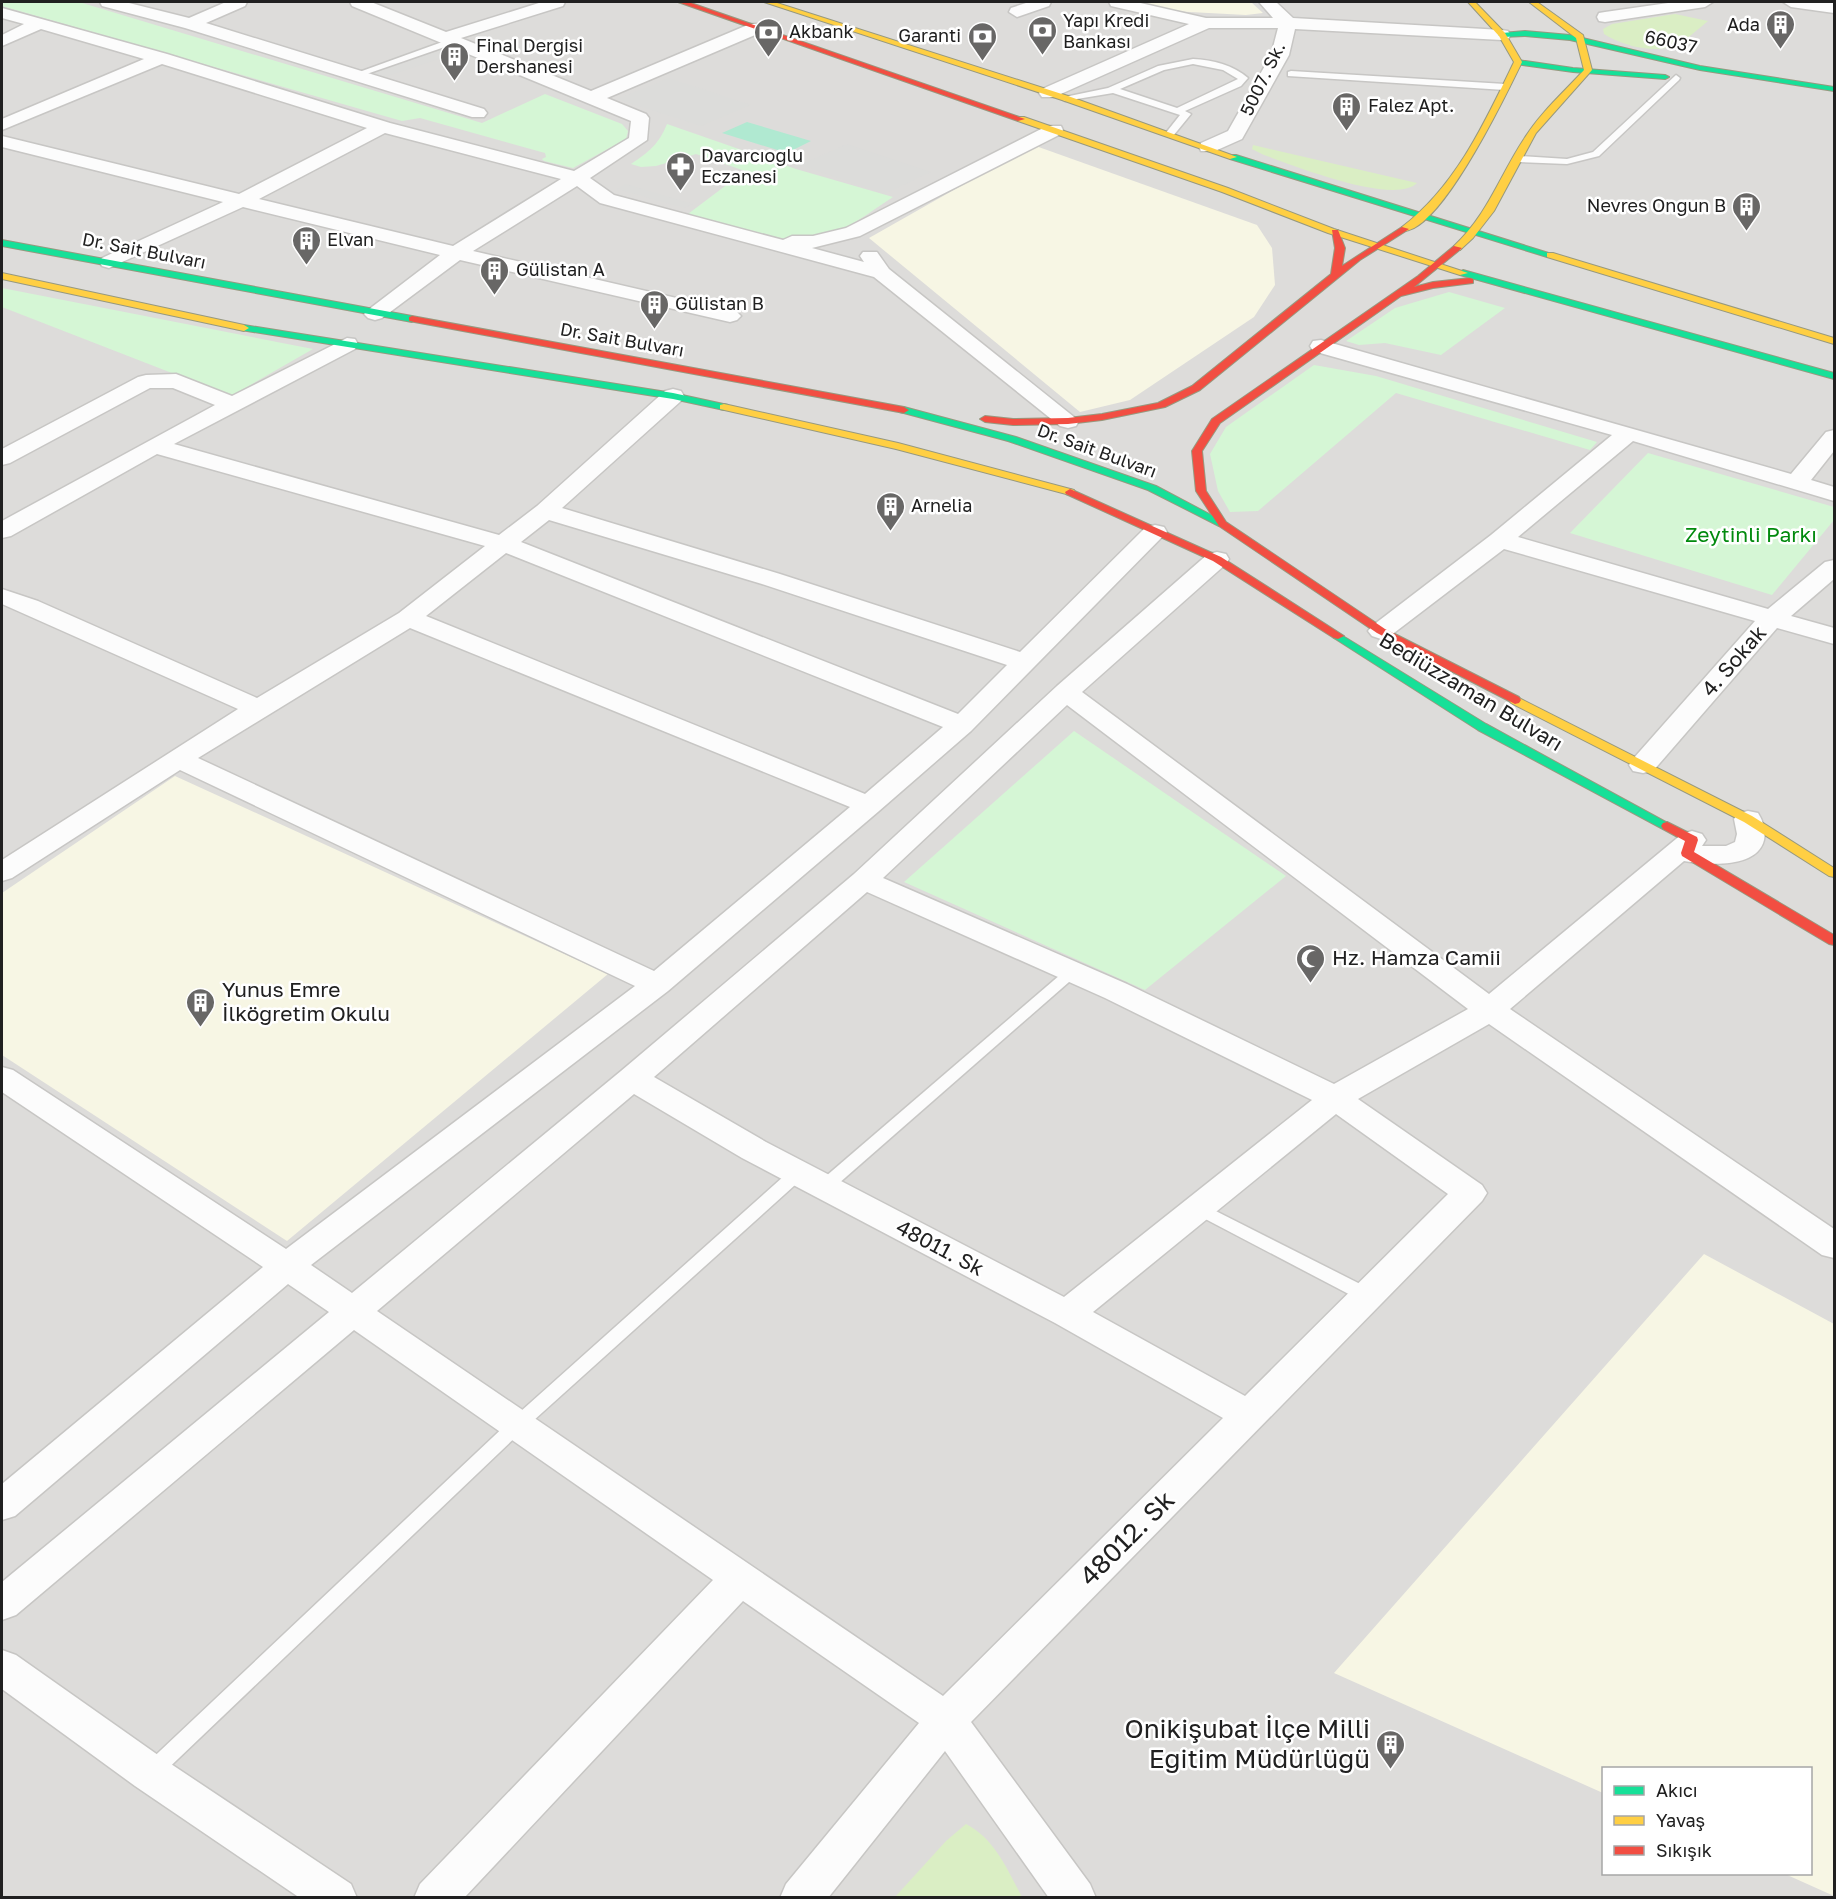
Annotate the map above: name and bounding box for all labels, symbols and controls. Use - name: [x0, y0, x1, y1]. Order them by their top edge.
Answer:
- place label: Yapı Kredi Bankası: [1063, 9, 1149, 52]
- building icon: Ada: [1765, 9, 1797, 51]
- place label: Ada: [1727, 13, 1760, 35]
- bank icon: Yapı Kredi Bankası: [1026, 15, 1058, 57]
- bank icon: Akbank: [752, 16, 784, 58]
- place label: Akbank: [789, 20, 854, 42]
- bank icon: Garanti: [966, 20, 998, 62]
- place label: Garanti: [898, 24, 961, 46]
- street label: 66037: [1643, 25, 1699, 57]
- place label: Final Dergisi Dershanesi: [476, 34, 583, 77]
- street label: 5007. Sk.: [1235, 38, 1289, 119]
- building icon: Final Dergisi Dershanesi: [439, 40, 471, 82]
- building icon: Falez Apt.: [1331, 90, 1363, 132]
- place label: Falez Apt.: [1368, 94, 1455, 116]
- place label: Davarcıoğlu Eczanesi: [701, 144, 803, 187]
- pharmacy icon: Davarcıoğlu Eczanesi: [664, 150, 696, 192]
- building icon: Nevres Ongun B: [1731, 190, 1763, 232]
- place label: Nevres Ongun B: [1587, 194, 1726, 216]
- building icon: Elvan: [290, 224, 322, 266]
- street label: Dr. Sait Bulvarı: [81, 227, 208, 273]
- place label: Elvan: [327, 228, 374, 250]
- building icon: Gülistan A: [479, 254, 511, 296]
- place label: Gülistan A: [516, 258, 605, 280]
- building icon: Gülistan B: [638, 288, 670, 330]
- place label: Gülistan B: [675, 292, 764, 314]
- street label: Dr. Sait Bulvarı: [558, 317, 686, 361]
- street label: Dr. Sait Bulvarı: [1035, 418, 1160, 482]
- building icon: Arnelia: [874, 490, 906, 532]
- place label: Arnelia: [911, 494, 972, 516]
- park label: Zeytinli Parkı: [1685, 521, 1817, 547]
- street label: 4. Sokak: [1695, 619, 1771, 701]
- street label: Bediüzzaman Bulvarı: [1375, 626, 1568, 756]
- mosque icon: Hz. Hamza Camii: [1295, 942, 1327, 984]
- place label: Hz. Hamza Camii: [1332, 944, 1501, 970]
- place label: Yunus Emre İlköğretim Okulu: [222, 976, 390, 1026]
- building icon: Yunus Emre İlköğretim Okulu: [185, 986, 217, 1028]
- street label: 48011. Sk: [892, 1213, 989, 1281]
- street label: 48012. Sk: [1073, 1484, 1181, 1591]
- place label: Onikişubat İlçe Milli Eğitim Müdürlüğü: [1124, 1713, 1370, 1774]
- building icon: Onikişubat İlçe Milli Eğitim Müdürlüğü: [1375, 1728, 1407, 1770]
- legend: [1602, 1767, 1812, 1875]
- text: Akıcı: [1656, 1779, 1698, 1801]
- text: Yavaş: [1656, 1809, 1705, 1831]
- text: Sıkışık: [1656, 1839, 1712, 1861]

